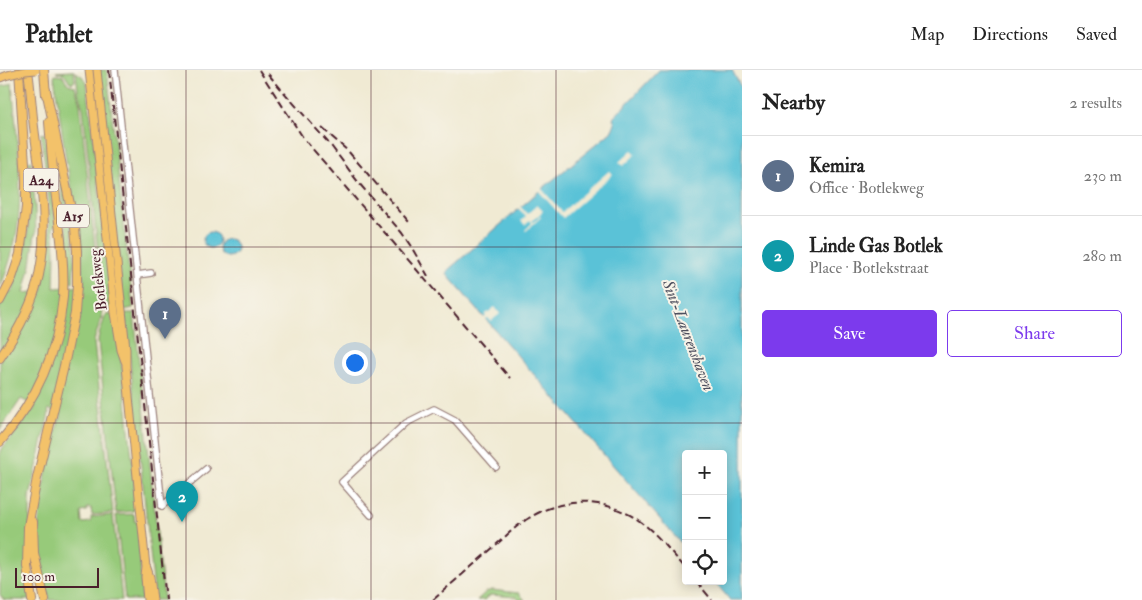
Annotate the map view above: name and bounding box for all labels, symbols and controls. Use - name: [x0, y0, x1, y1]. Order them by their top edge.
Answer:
- text: Pathlet: [25, 19, 93, 50]
- text: Map: [911, 23, 944, 46]
- text: Directions: [972, 23, 1048, 46]
- text: Saved: [1076, 23, 1117, 46]
- text: Nearby: [762, 89, 825, 116]
- text: 2 results: [1069, 93, 1122, 113]
- text: Kemira: [809, 154, 865, 178]
- text: 1: [775, 166, 781, 186]
- text: 230 m: [1084, 166, 1122, 186]
- road number: A24: [23, 168, 58, 192]
- text: Office · Botlekweg: [809, 178, 924, 198]
- road number: A15: [57, 204, 89, 228]
- text: Linde Gas Botlek: [809, 234, 943, 258]
- text: 2: [774, 246, 782, 266]
- text: 280 m: [1082, 246, 1122, 266]
- street label: Botlekweg: [85, 247, 112, 312]
- text: Place · Botlekstraat: [809, 258, 929, 278]
- water label: Sint-Laurenshaven: [657, 276, 718, 394]
- pin: 1: [149, 298, 181, 339]
- button: Save: [762, 310, 937, 357]
- button: Share: [947, 310, 1122, 357]
- your location: [342, 350, 368, 376]
- map controls: [682, 450, 727, 585]
- button: +: [682, 450, 727, 495]
- pin: 2: [166, 481, 198, 522]
- button: −: [682, 495, 727, 540]
- button: locate: [682, 540, 727, 585]
- scale bar: [15, 565, 99, 588]
- text: 100 m: [22, 568, 55, 585]

